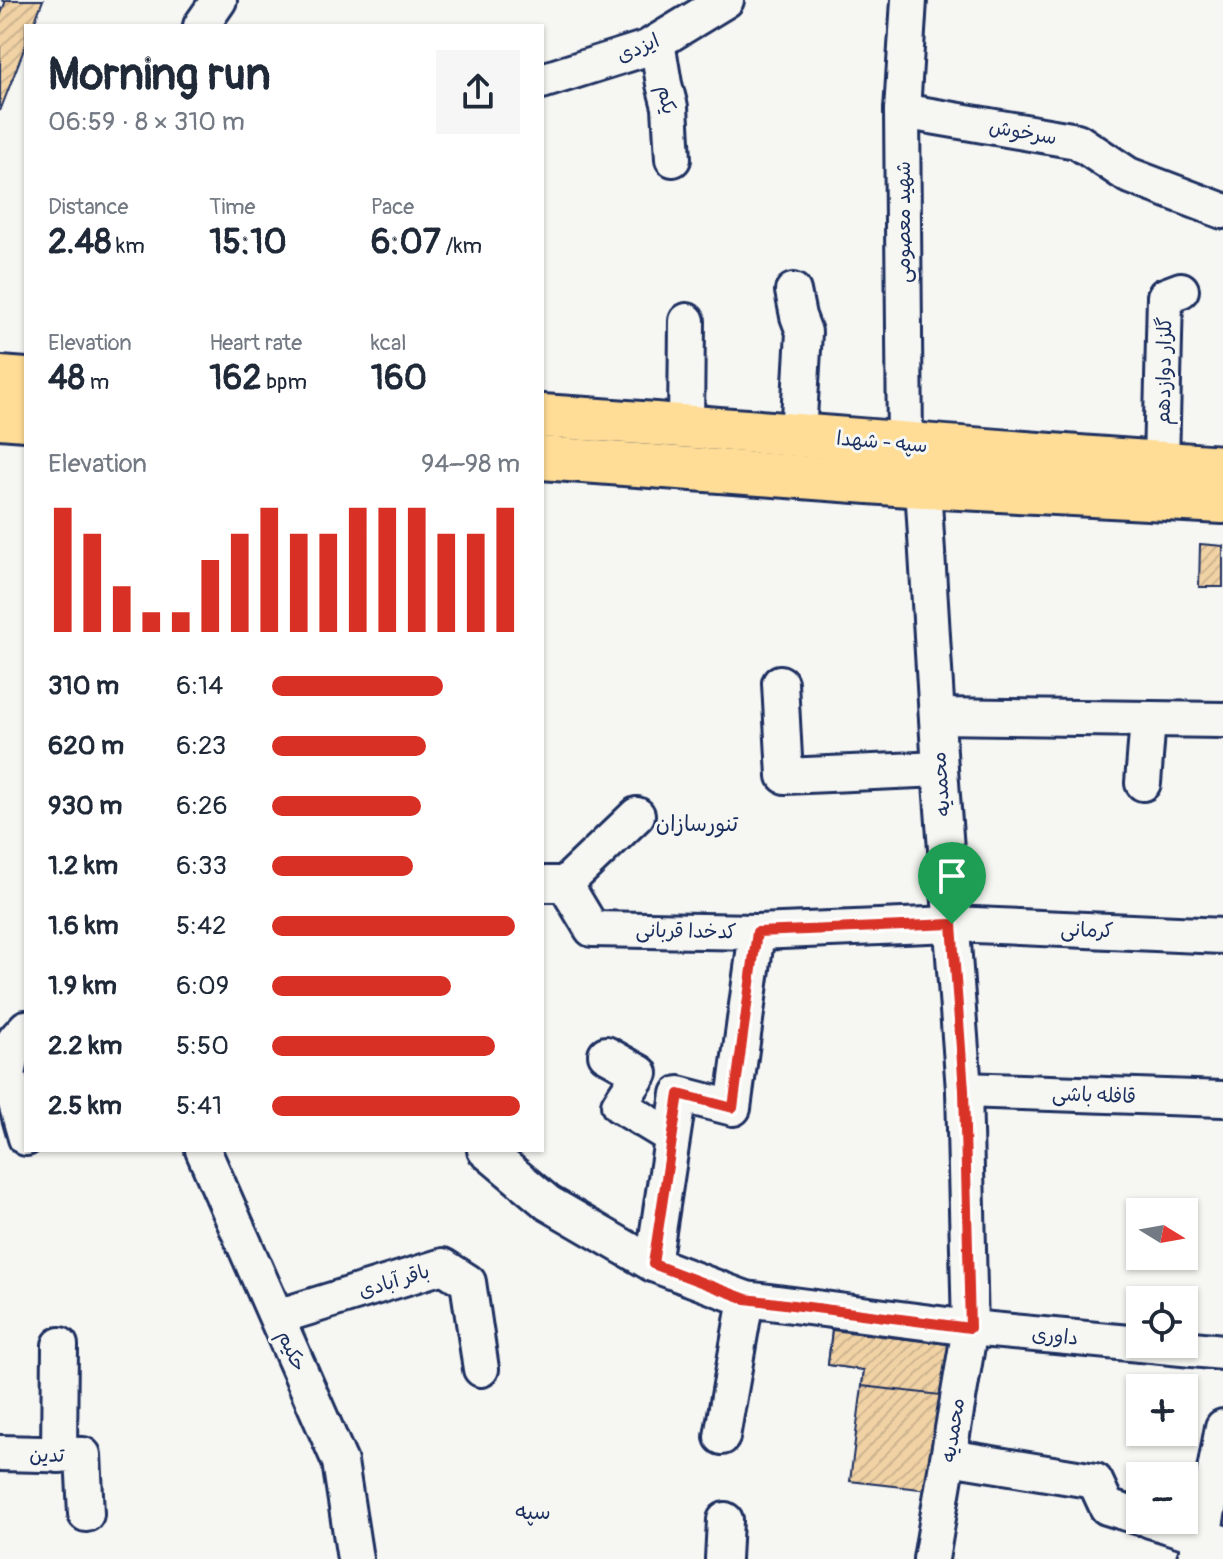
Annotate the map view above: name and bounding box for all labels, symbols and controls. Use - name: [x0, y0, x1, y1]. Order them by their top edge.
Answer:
- street label: ایزدی: [613, 28, 663, 68]
- text: Morning run: [48, 48, 271, 103]
- button: share: [436, 50, 520, 134]
- street label: یکم: [650, 84, 682, 116]
- text: 06:59 · 8 × 310 m: [48, 106, 245, 138]
- street label: سرخوش: [987, 114, 1059, 150]
- street label: شهید معصومی: [891, 161, 916, 283]
- text: Distance: [48, 193, 128, 221]
- text: Time: [209, 193, 255, 221]
- text: Pace: [371, 193, 414, 221]
- text: 2.48: [48, 221, 111, 264]
- text: 15:10: [209, 221, 287, 264]
- text: 6:07: [371, 221, 441, 264]
- text: km: [111, 232, 145, 260]
- text: /km: [441, 232, 482, 260]
- street label: گلزار دوازدهم: [1151, 317, 1180, 425]
- text: Elevation: [48, 329, 132, 357]
- text: Heart rate: [209, 329, 302, 357]
- text: kcal: [371, 329, 406, 357]
- text: 48: [48, 357, 85, 400]
- text: 162: [209, 357, 261, 400]
- text: 160: [371, 357, 427, 400]
- text: m: [85, 368, 109, 396]
- text: bpm: [261, 368, 307, 396]
- street label: سپه - شهدا: [835, 426, 929, 458]
- text: Elevation: [48, 448, 147, 480]
- text: 94–98 m: [421, 448, 520, 480]
- text: 310 m: [48, 670, 119, 702]
- text: 6:14: [176, 670, 223, 702]
- text: 620 m: [48, 730, 124, 762]
- text: 6:23: [176, 730, 226, 762]
- street label: محمدیه: [926, 751, 956, 817]
- text: 930 m: [48, 790, 122, 822]
- text: 6:26: [176, 790, 228, 822]
- district label: تنورسازان: [656, 810, 739, 838]
- pin: [918, 842, 986, 924]
- text: 1.2 km: [48, 850, 118, 882]
- text: 6:33: [176, 850, 227, 882]
- icon: arrive: [930, 854, 974, 898]
- text: 1.6 km: [48, 910, 119, 942]
- text: 5:42: [176, 910, 227, 942]
- street label: کرمانی: [1060, 917, 1114, 943]
- street label: کدخدا قربانی: [635, 918, 737, 944]
- text: 1.9 km: [48, 970, 117, 1002]
- text: 6:09: [176, 970, 229, 1002]
- text: 2.2 km: [48, 1030, 122, 1062]
- text: 5:50: [176, 1030, 229, 1062]
- street label: قافله باشی: [1052, 1081, 1136, 1109]
- text: 2.5 km: [48, 1090, 122, 1122]
- text: 5:41: [176, 1090, 222, 1122]
- north arrow: [1126, 1198, 1198, 1270]
- map controls: [1126, 1198, 1198, 1534]
- street label: باقر آبادی: [355, 1258, 433, 1304]
- button: locate: [1126, 1286, 1198, 1358]
- street label: داوری: [1031, 1322, 1079, 1350]
- street label: حکیم: [270, 1327, 312, 1376]
- button: +: [1126, 1374, 1198, 1446]
- street label: محمدیه: [936, 1396, 970, 1464]
- street label: تدین: [29, 1442, 65, 1468]
- button: −: [1126, 1462, 1198, 1534]
- district label: سپه: [515, 1498, 551, 1526]

